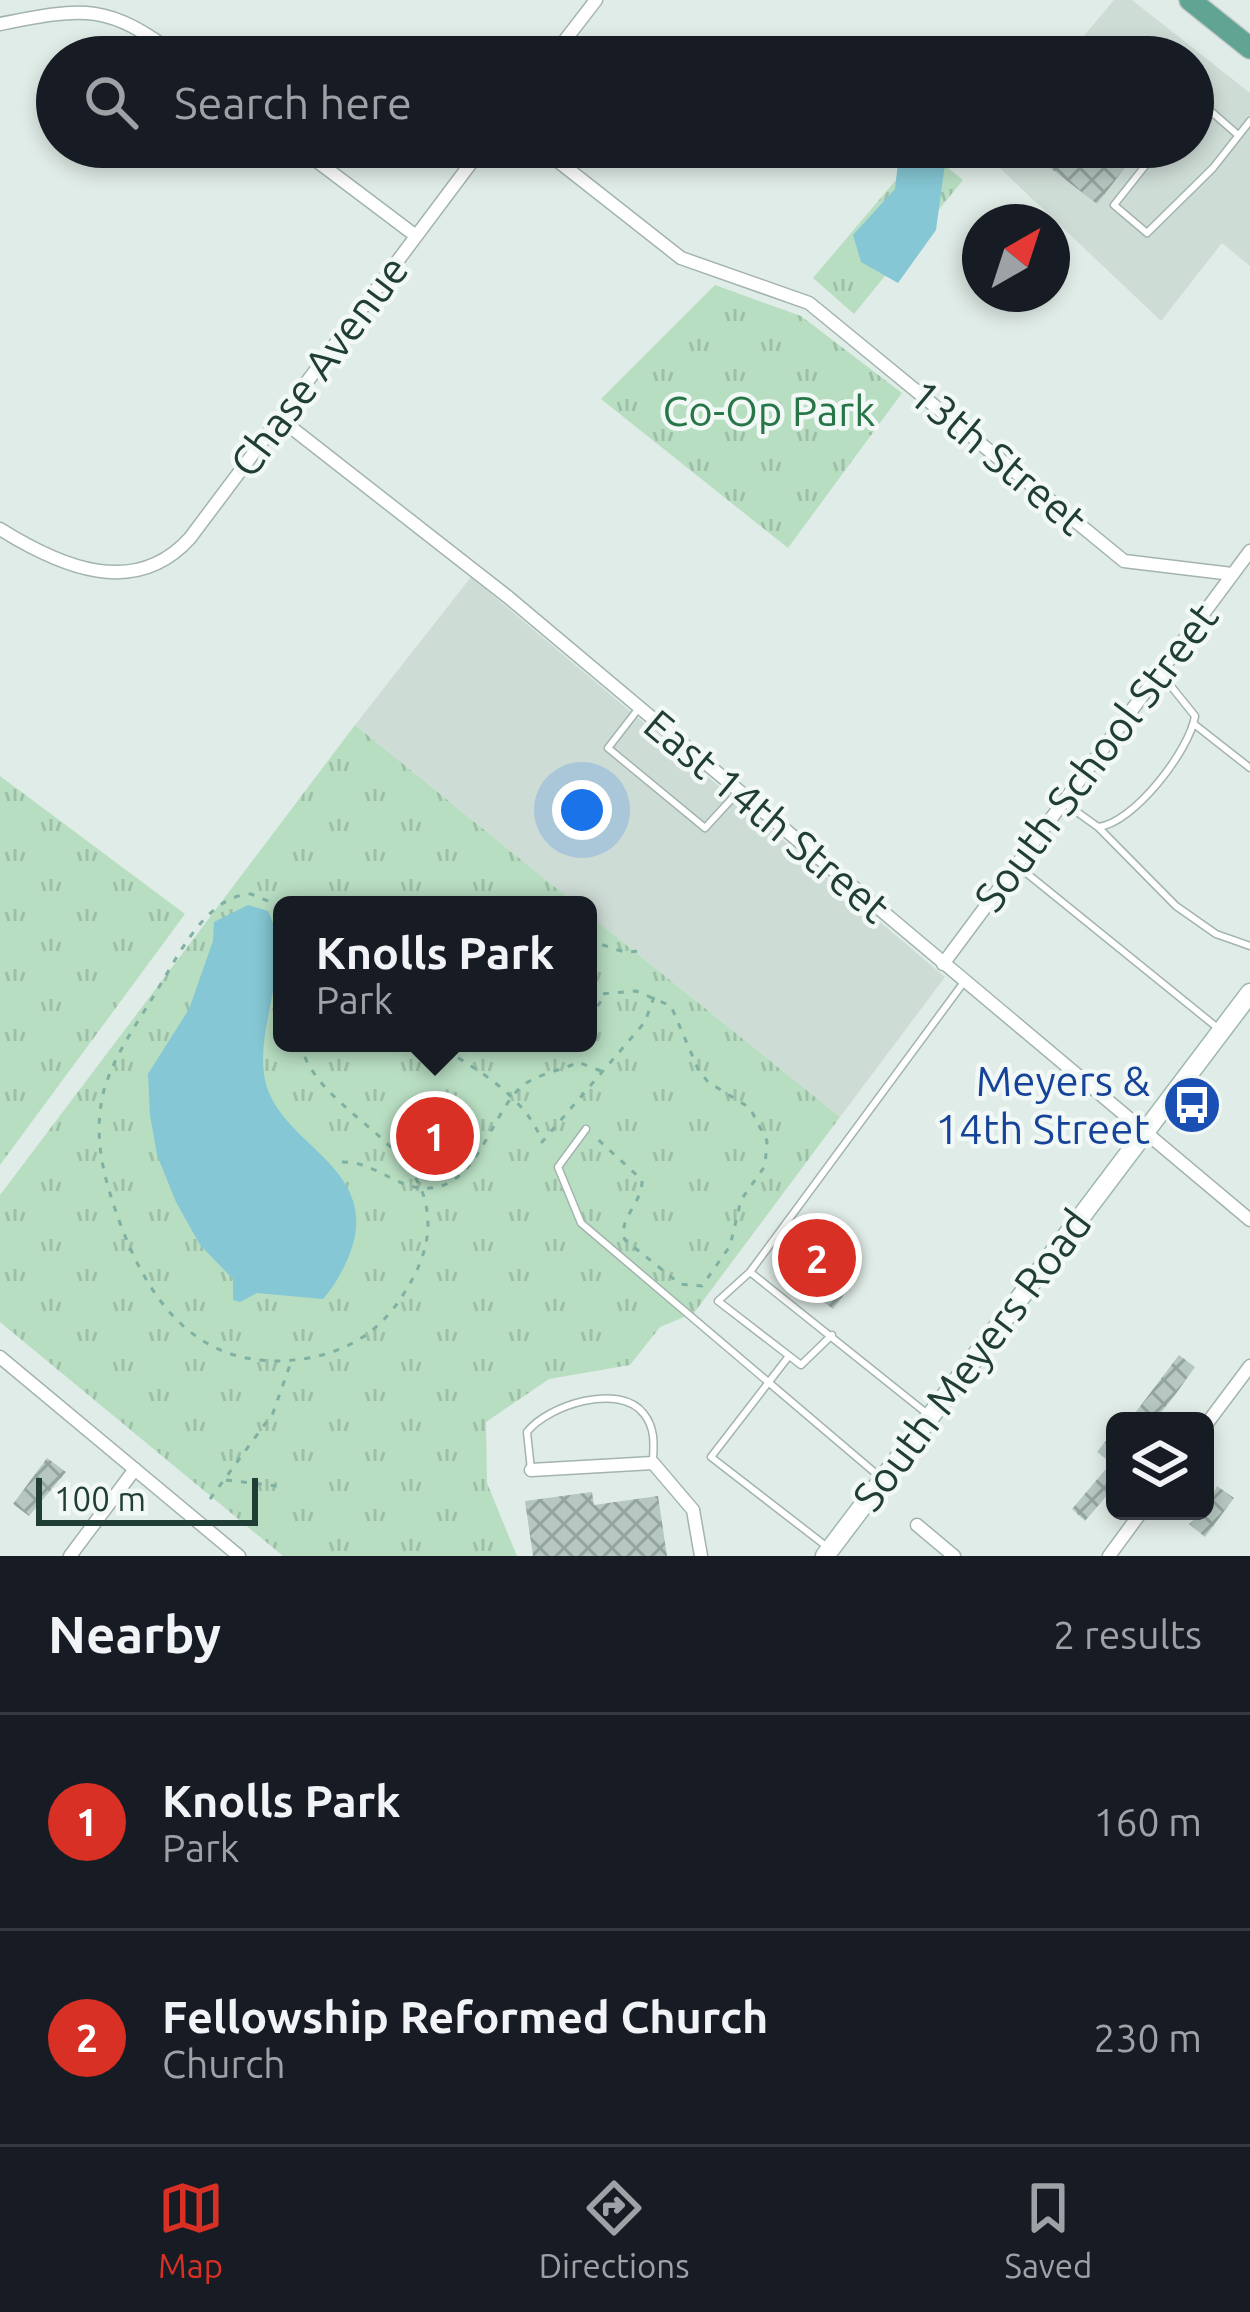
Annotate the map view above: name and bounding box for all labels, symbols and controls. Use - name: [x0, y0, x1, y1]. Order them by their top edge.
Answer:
- search box: [36, 36, 1214, 168]
- icon: search: [78, 69, 144, 135]
- text: Search here: [174, 77, 412, 128]
- north arrow: [962, 204, 1070, 312]
- street label: Chase Avenue: [220, 246, 417, 485]
- street label: 13th Street: [901, 370, 1096, 544]
- park label: Co-Op Park: [663, 387, 875, 434]
- street label: South School Street: [965, 594, 1227, 920]
- street label: East 14th Street: [636, 700, 899, 931]
- your location: [552, 780, 612, 840]
- popup: [273, 896, 597, 1052]
- text: Knolls Park: [316, 927, 554, 978]
- text: Park: [316, 978, 393, 1021]
- place label: Meyers & 14th Street: [935, 1057, 1151, 1152]
- bus stop icon: Meyers & 14th Street: [1161, 1074, 1223, 1136]
- pin: 1: [396, 1091, 474, 1181]
- street label: South Meyers Road: [843, 1200, 1100, 1519]
- pin: 2: [778, 1213, 856, 1303]
- map controls: [1106, 1412, 1214, 1520]
- button: layers: [1106, 1412, 1214, 1520]
- scale bar: [36, 1472, 258, 1525]
- text: 100 m: [54, 1480, 146, 1517]
- text: Nearby: [48, 1605, 221, 1663]
- text: 2 results: [1053, 1613, 1202, 1656]
- text: Knolls Park: [162, 1775, 400, 1826]
- text: 1: [76, 1800, 98, 1843]
- text: 160 m: [1093, 1800, 1202, 1843]
- text: Park: [162, 1826, 240, 1869]
- text: Fellowship Reformed Church: [162, 1991, 768, 2042]
- text: 2: [76, 2016, 98, 2059]
- text: 230 m: [1093, 2016, 1202, 2059]
- text: Church: [162, 2042, 286, 2085]
- tab: Map: [158, 2175, 224, 2284]
- tab: Directions: [539, 2175, 689, 2284]
- tab: Saved: [1005, 2175, 1092, 2284]

